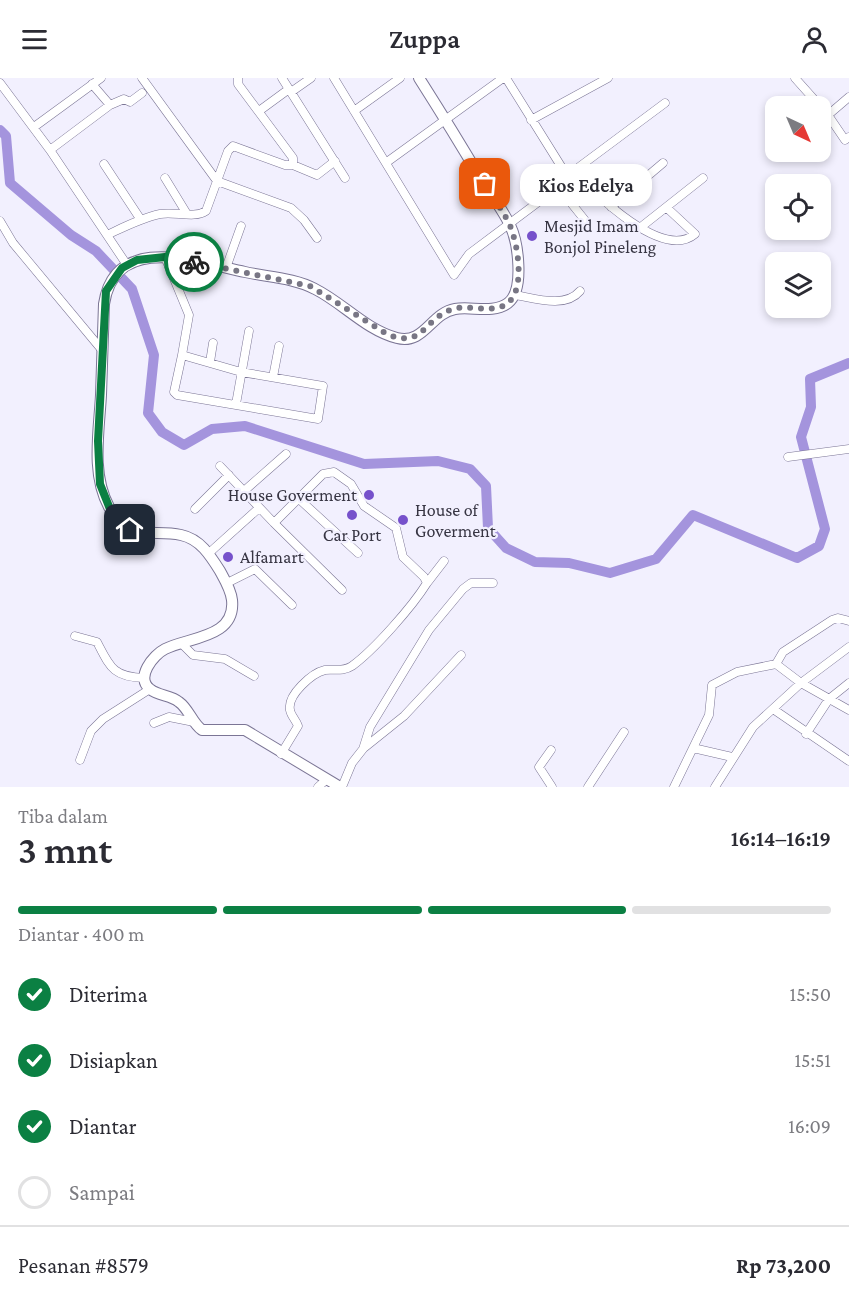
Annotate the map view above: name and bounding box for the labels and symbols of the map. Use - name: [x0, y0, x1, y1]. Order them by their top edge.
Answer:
- north arrow: [765, 96, 831, 162]
- pin: [459, 158, 510, 209]
- callout: Kios Edelya: [521, 163, 653, 205]
- place label: Mesjid Imam Bonjol Pineleng: [544, 216, 657, 258]
- marker: Mesjid Imam Bonjol Pineleng: [525, 229, 539, 243]
- courier: [164, 232, 224, 292]
- place label: House Goverment: [228, 485, 358, 505]
- marker: House Goverment: [362, 488, 376, 502]
- place label: House of Goverment: [415, 500, 497, 541]
- pin: [104, 504, 155, 555]
- marker: Car Port: [345, 508, 359, 522]
- marker: House of Goverment: [396, 513, 410, 527]
- place label: Car Port: [323, 525, 382, 545]
- place label: Alfamart: [240, 547, 305, 567]
- marker: Alfamart: [221, 550, 235, 564]

